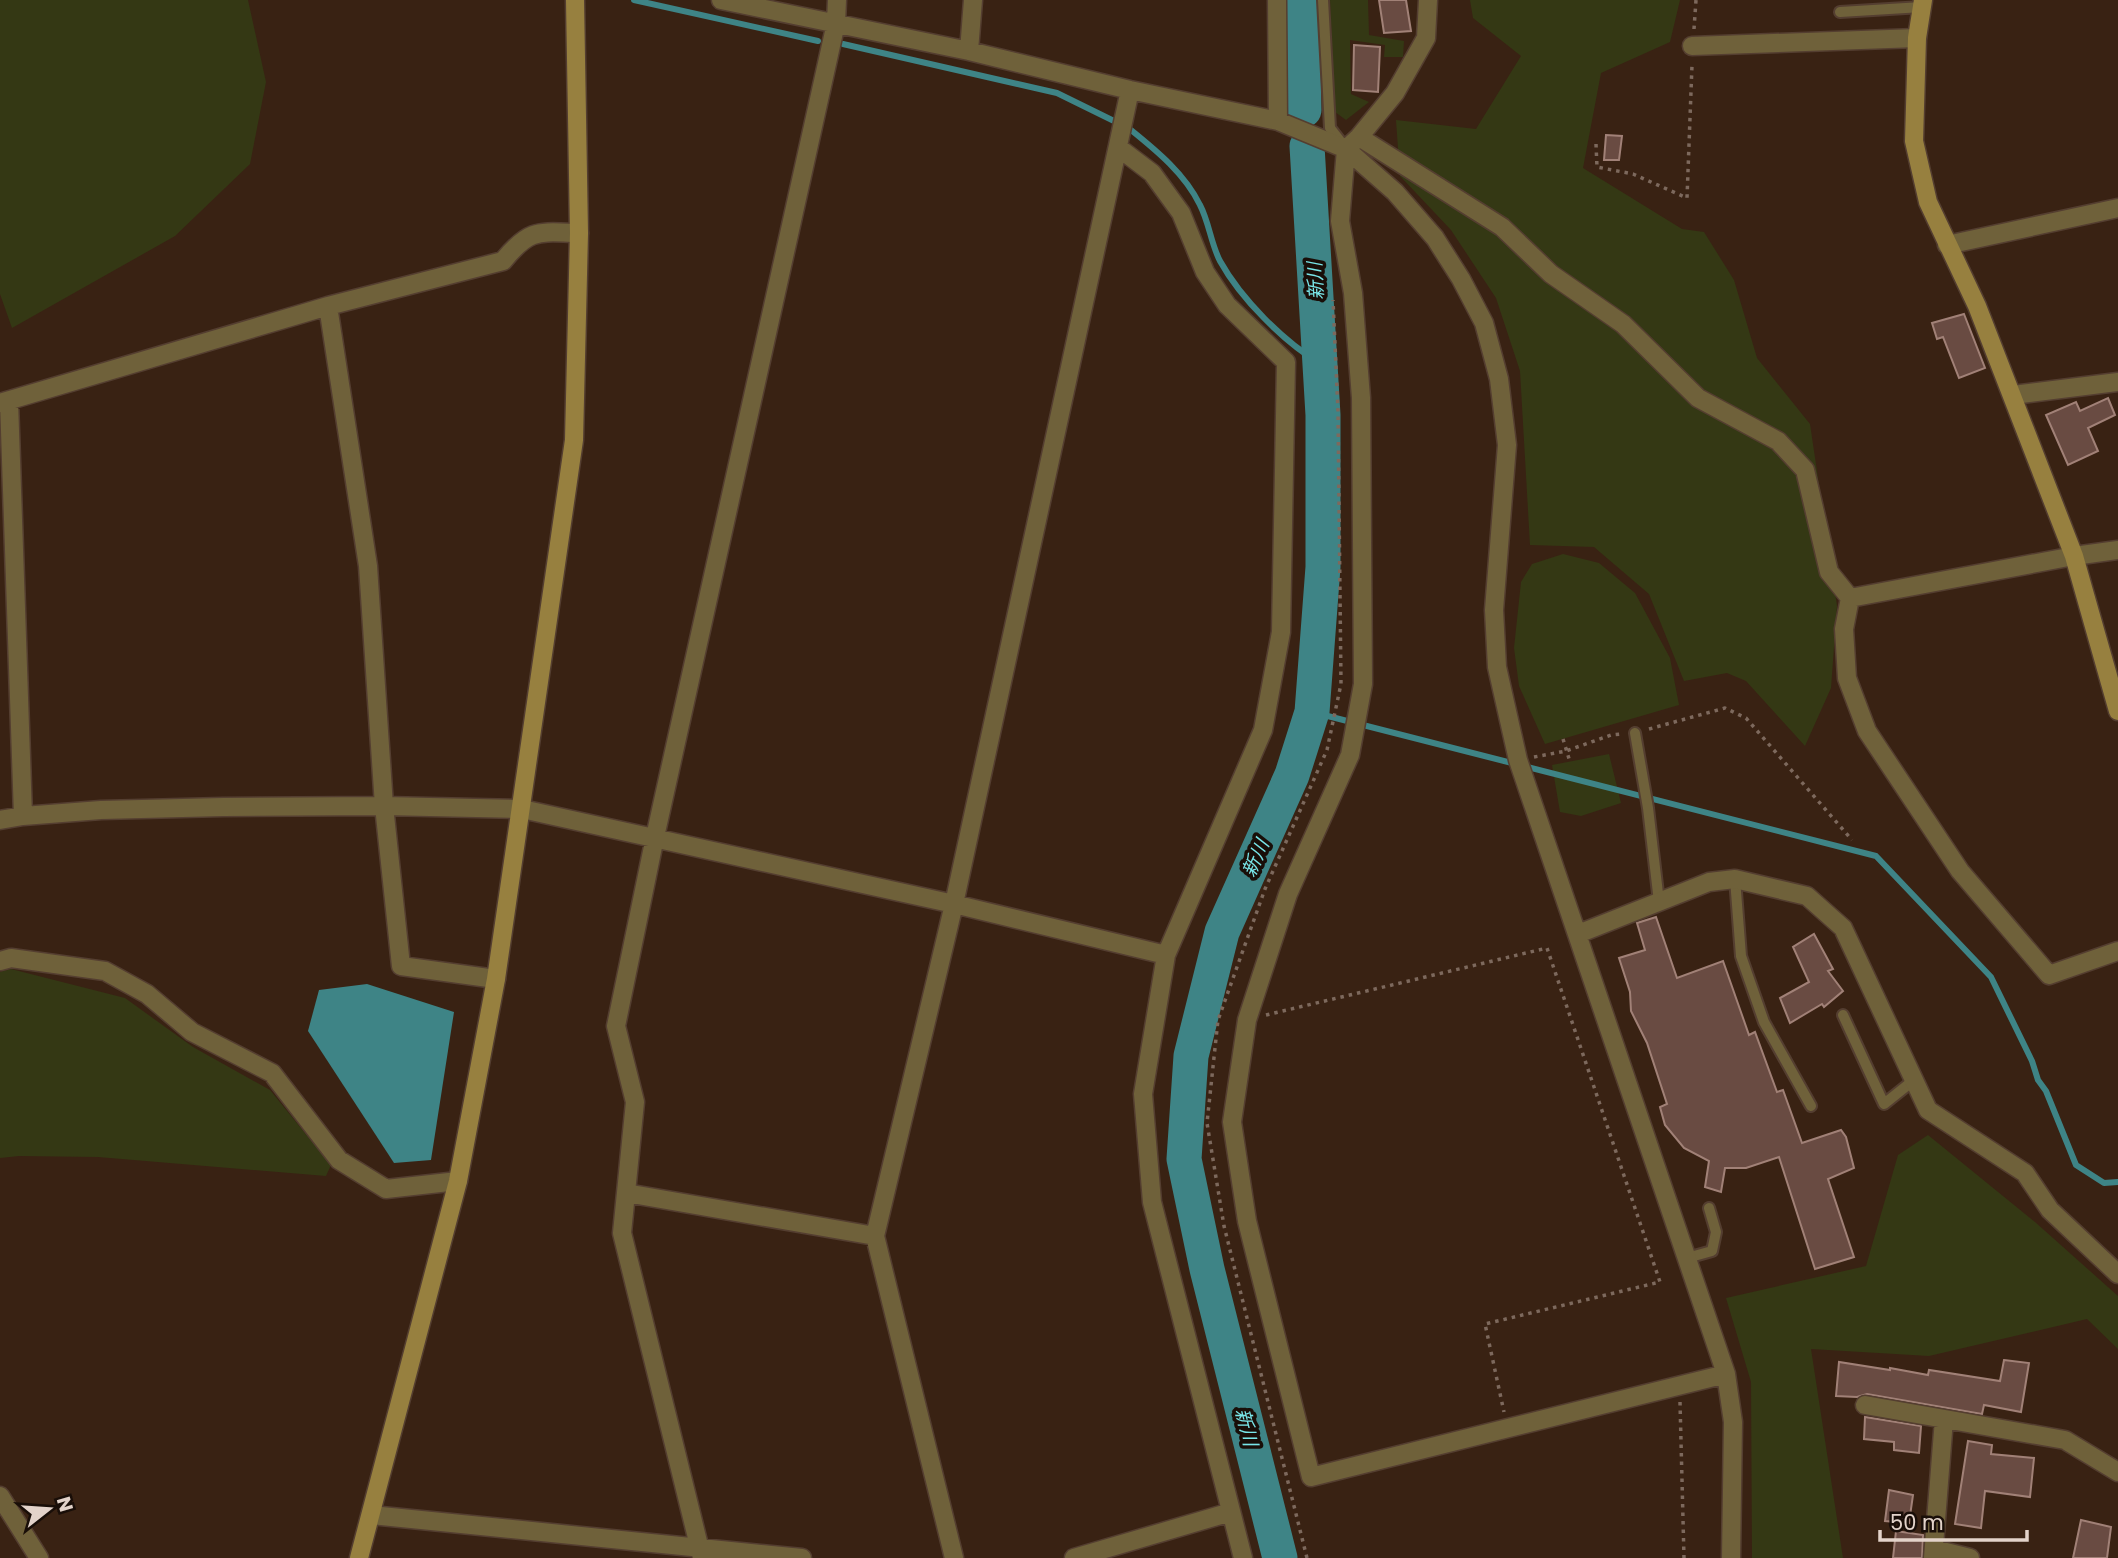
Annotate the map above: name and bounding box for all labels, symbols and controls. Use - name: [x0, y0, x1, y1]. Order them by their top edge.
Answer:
- water label: 新川: [1301, 259, 1330, 301]
- water label: 新川: [1235, 834, 1276, 881]
- water label: 新川: [1229, 1405, 1265, 1451]
- north arrow: [14, 1474, 84, 1544]
- text: N: [50, 1493, 80, 1515]
- scale bar: [1880, 1498, 2027, 1542]
- text: 50 m: [1890, 1508, 1944, 1537]

